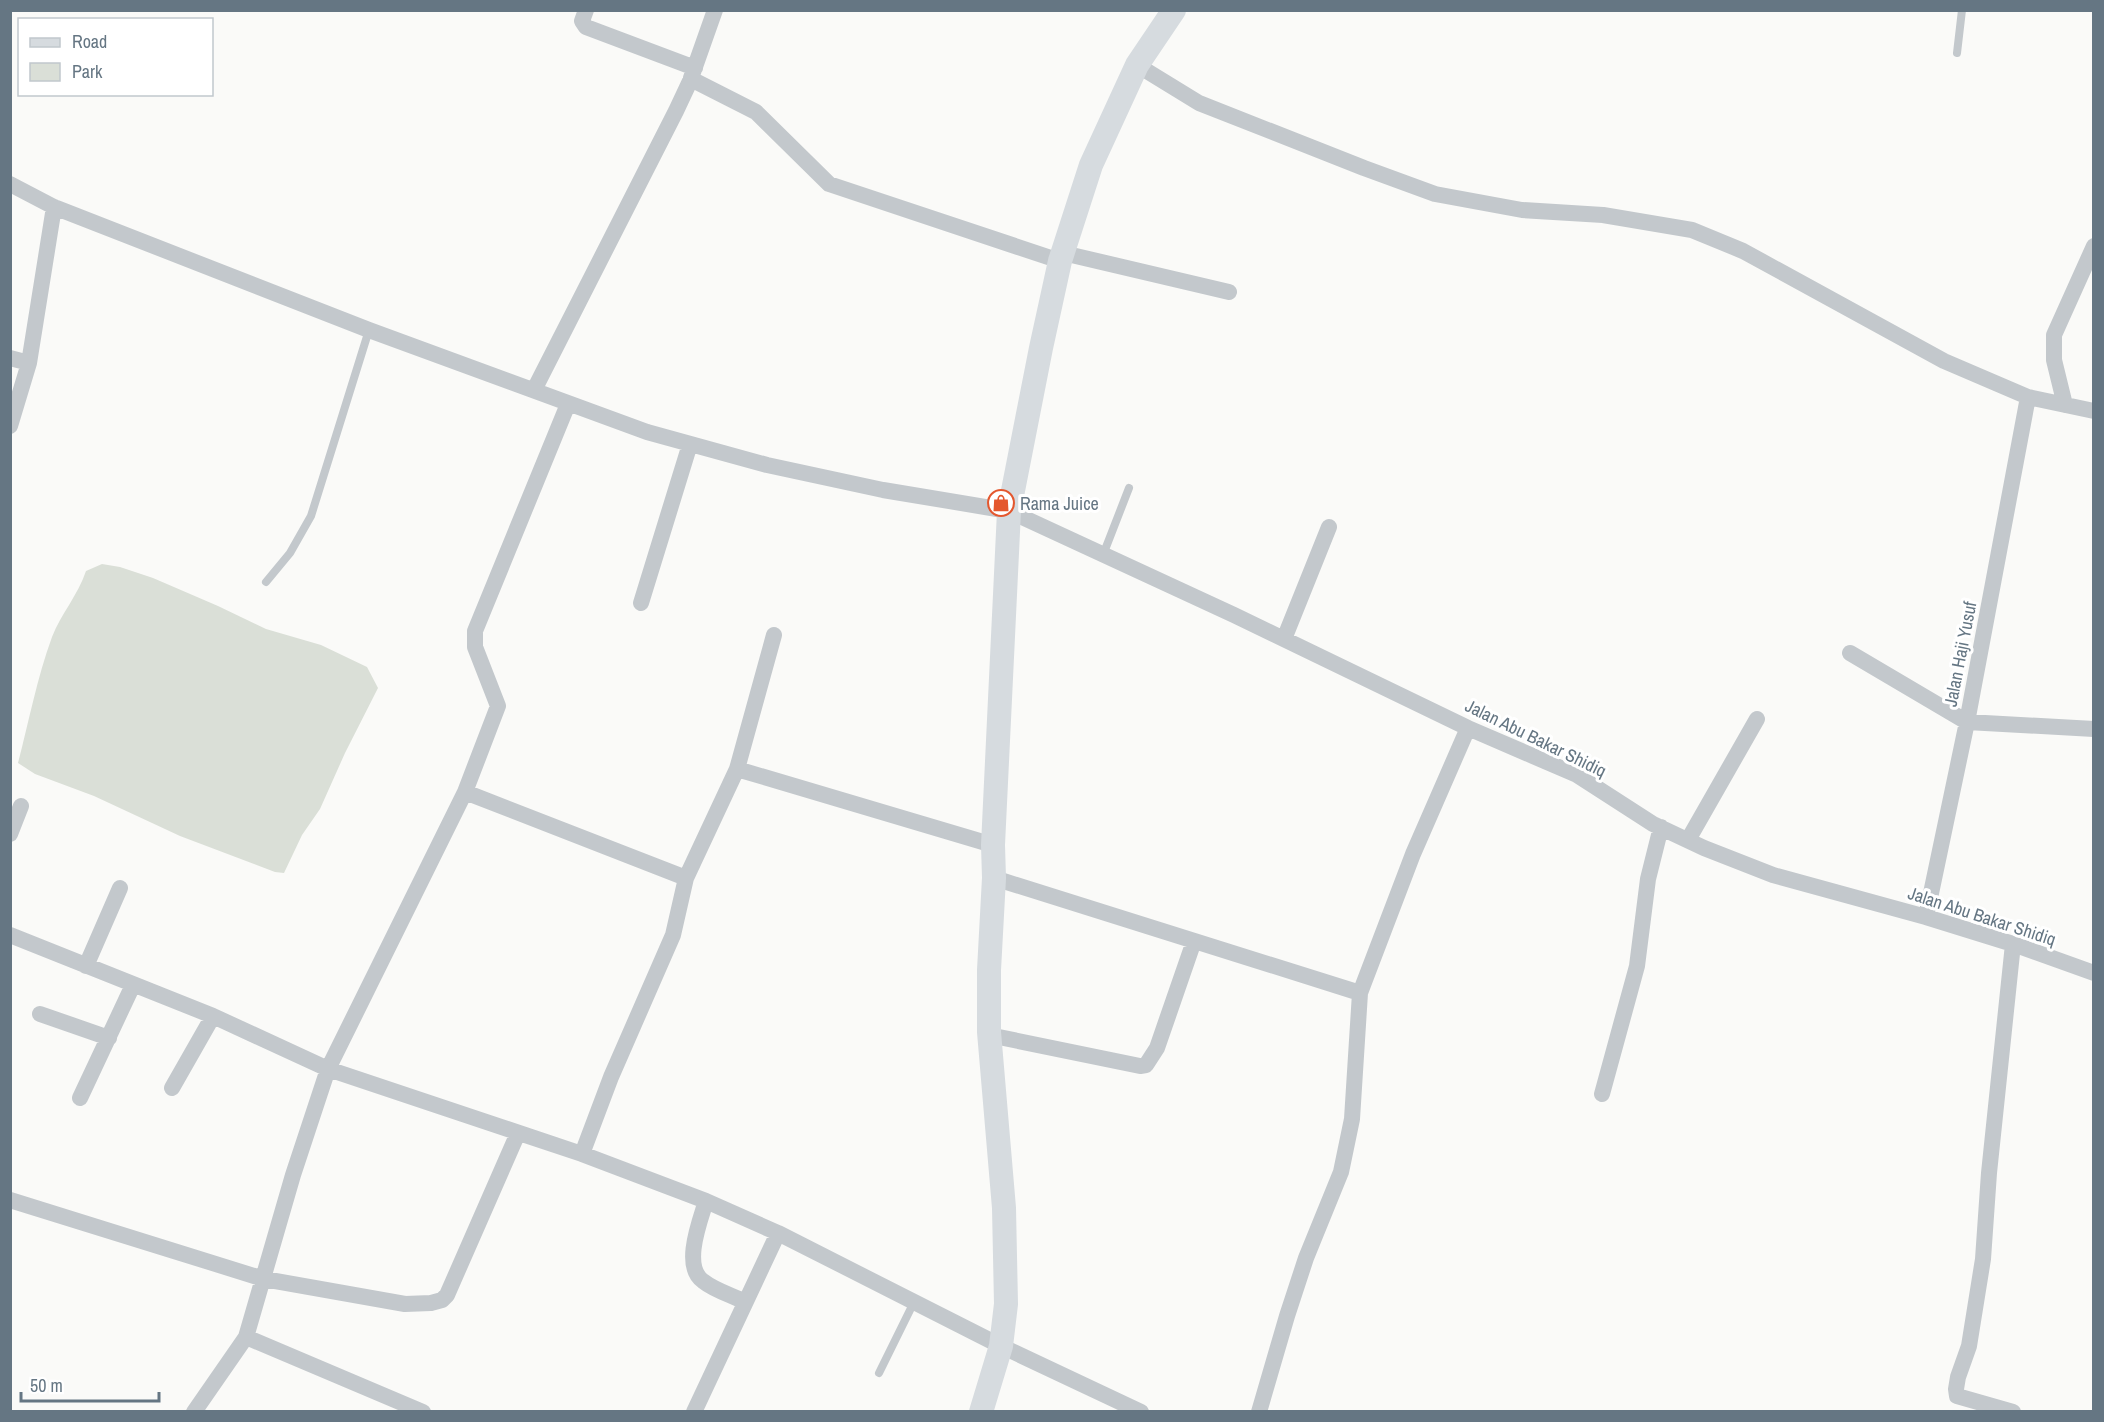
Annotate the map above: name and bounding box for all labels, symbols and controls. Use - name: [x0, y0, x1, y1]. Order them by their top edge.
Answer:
- legend: [18, 18, 213, 96]
- text: Road: [72, 29, 107, 54]
- text: Park: [72, 59, 103, 84]
- shop icon: Rama Juice: [986, 488, 1016, 518]
- place label: Rama Juice: [1020, 491, 1099, 516]
- street label: Jalan Haji Yusuf: [1938, 599, 1983, 709]
- street label: Jalan Abu Bakar Shidiq: [1461, 693, 1611, 783]
- street label: Jalan Abu Bakar Shidiq: [1905, 880, 2059, 952]
- scale bar: [21, 1365, 159, 1403]
- text: 50 m: [30, 1373, 63, 1398]

